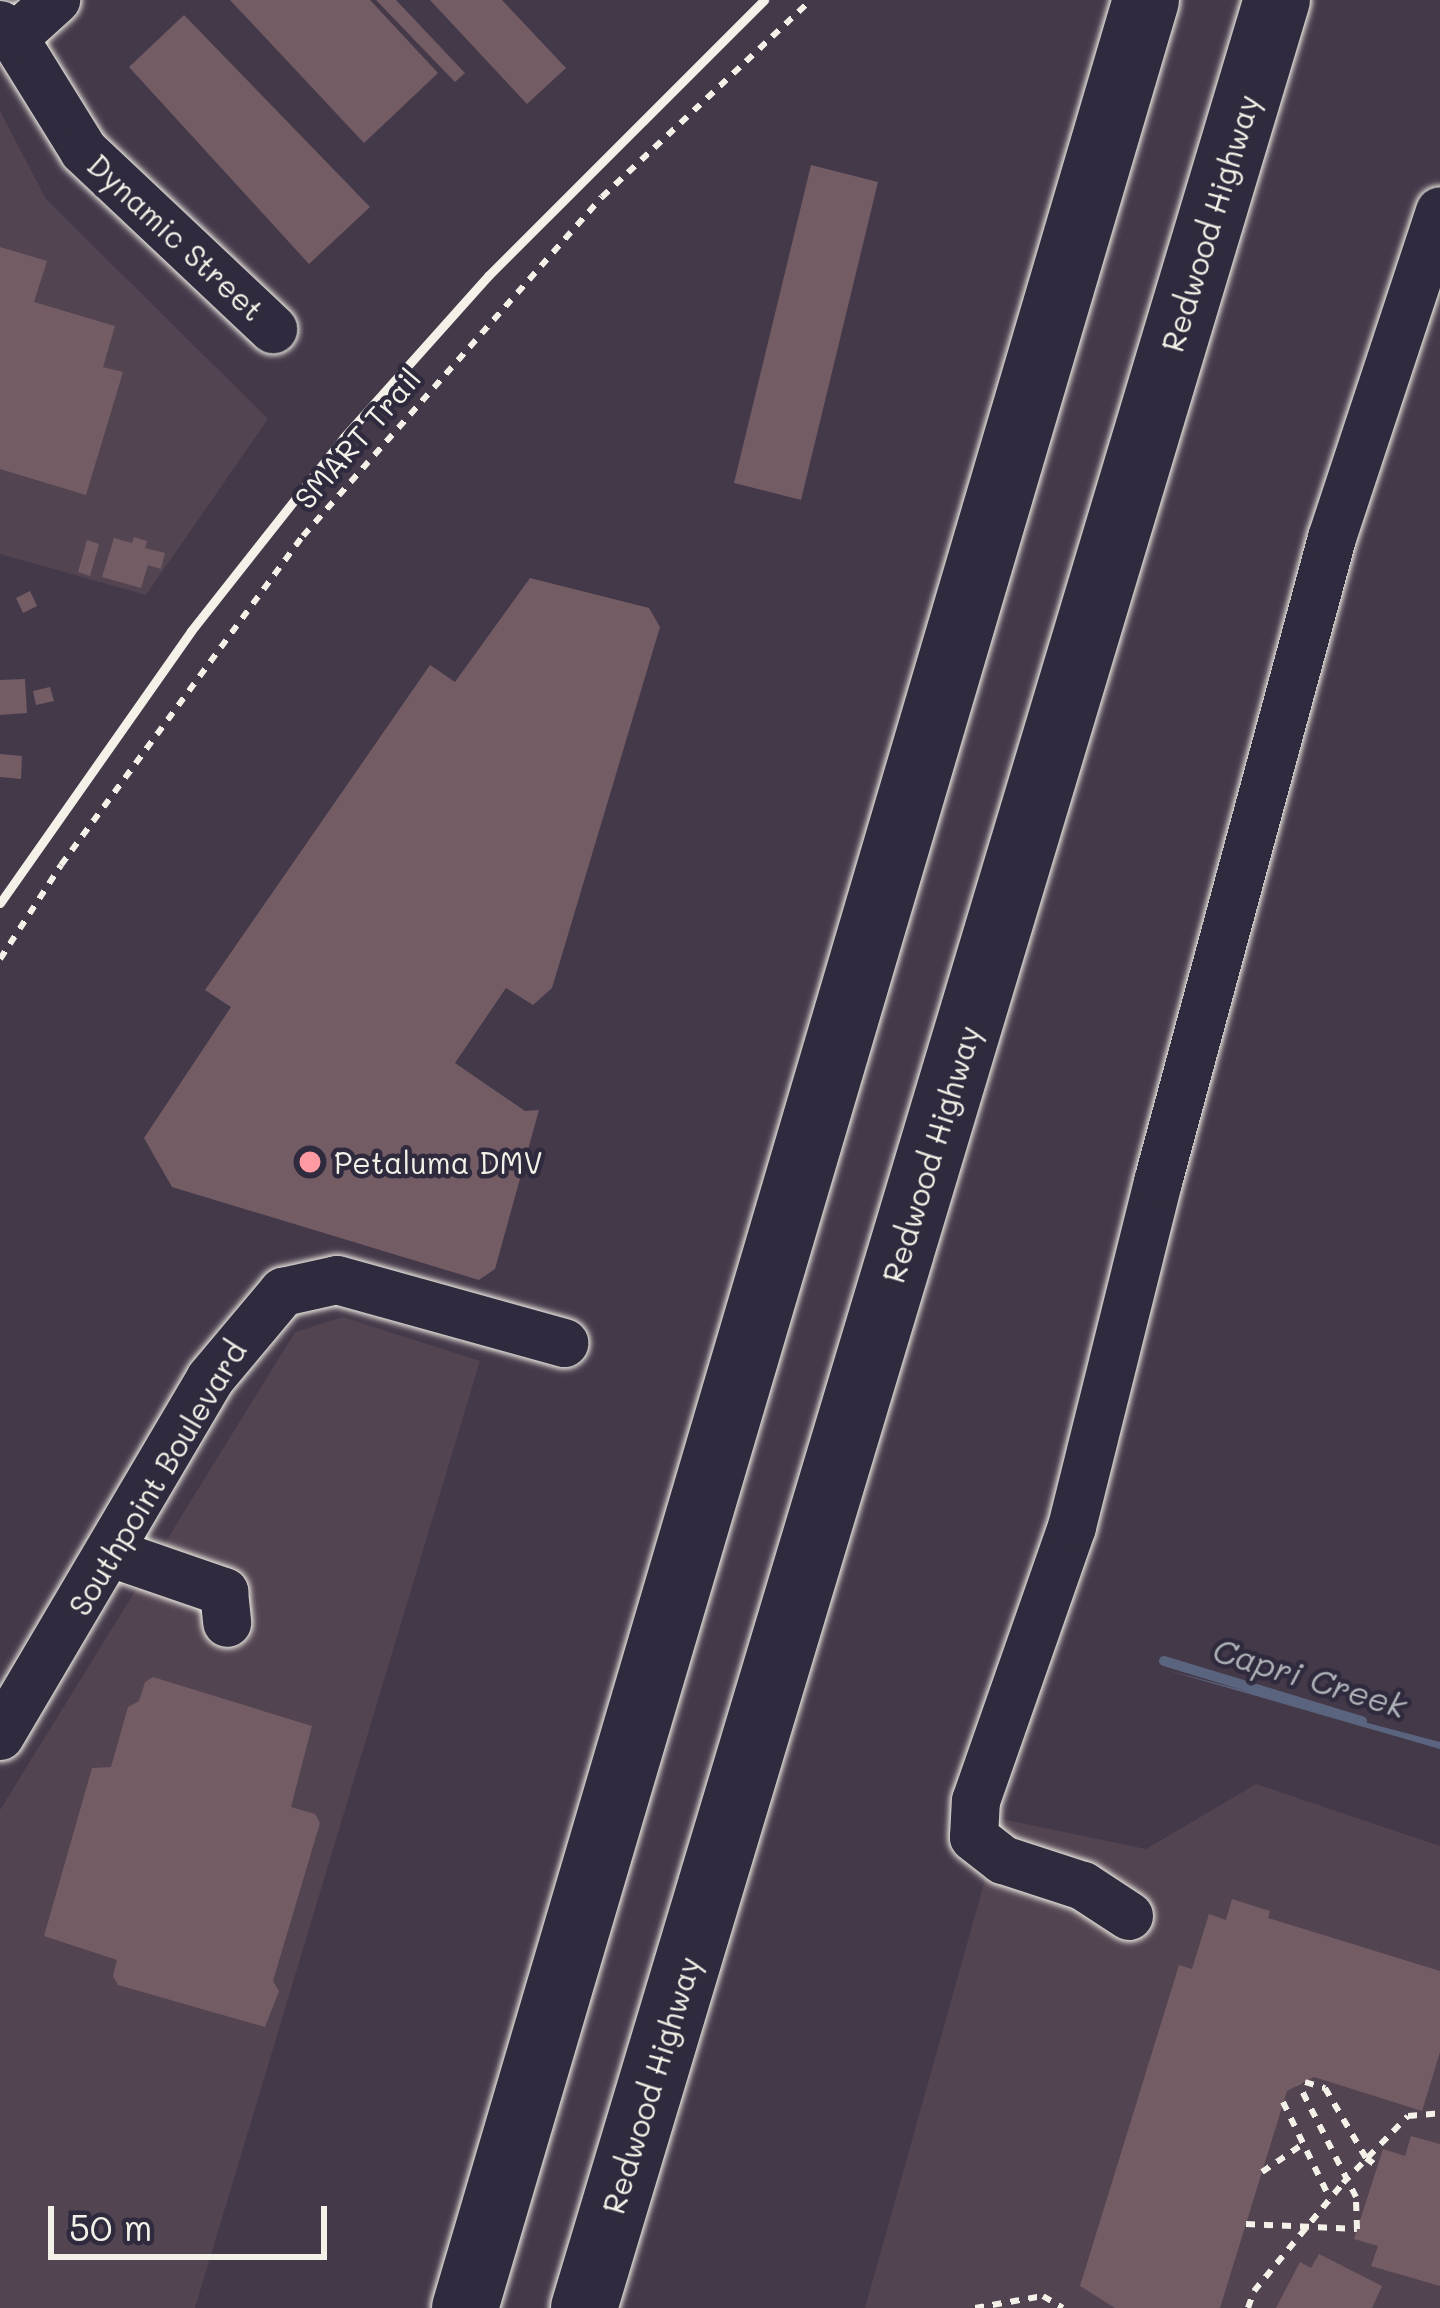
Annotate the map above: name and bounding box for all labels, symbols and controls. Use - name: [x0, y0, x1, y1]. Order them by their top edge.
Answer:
- street label: Redwood Highway: [1154, 90, 1266, 356]
- street label: Dynamic Street: [81, 146, 271, 328]
- street label: SMART Trail: [286, 360, 428, 516]
- street label: Redwood Highway: [875, 1021, 987, 1287]
- place label: Petaluma DMV: [334, 1144, 543, 1180]
- marker: Petaluma DMV: [297, 1149, 323, 1175]
- street label: Southpoint Boulevard: [61, 1334, 253, 1622]
- water label: Capri Creek: [1208, 1629, 1412, 1725]
- street label: Redwood Highway: [595, 1952, 707, 2218]
- scale bar: [54, 2182, 333, 2256]
- text: 50 m: [69, 2203, 152, 2250]

